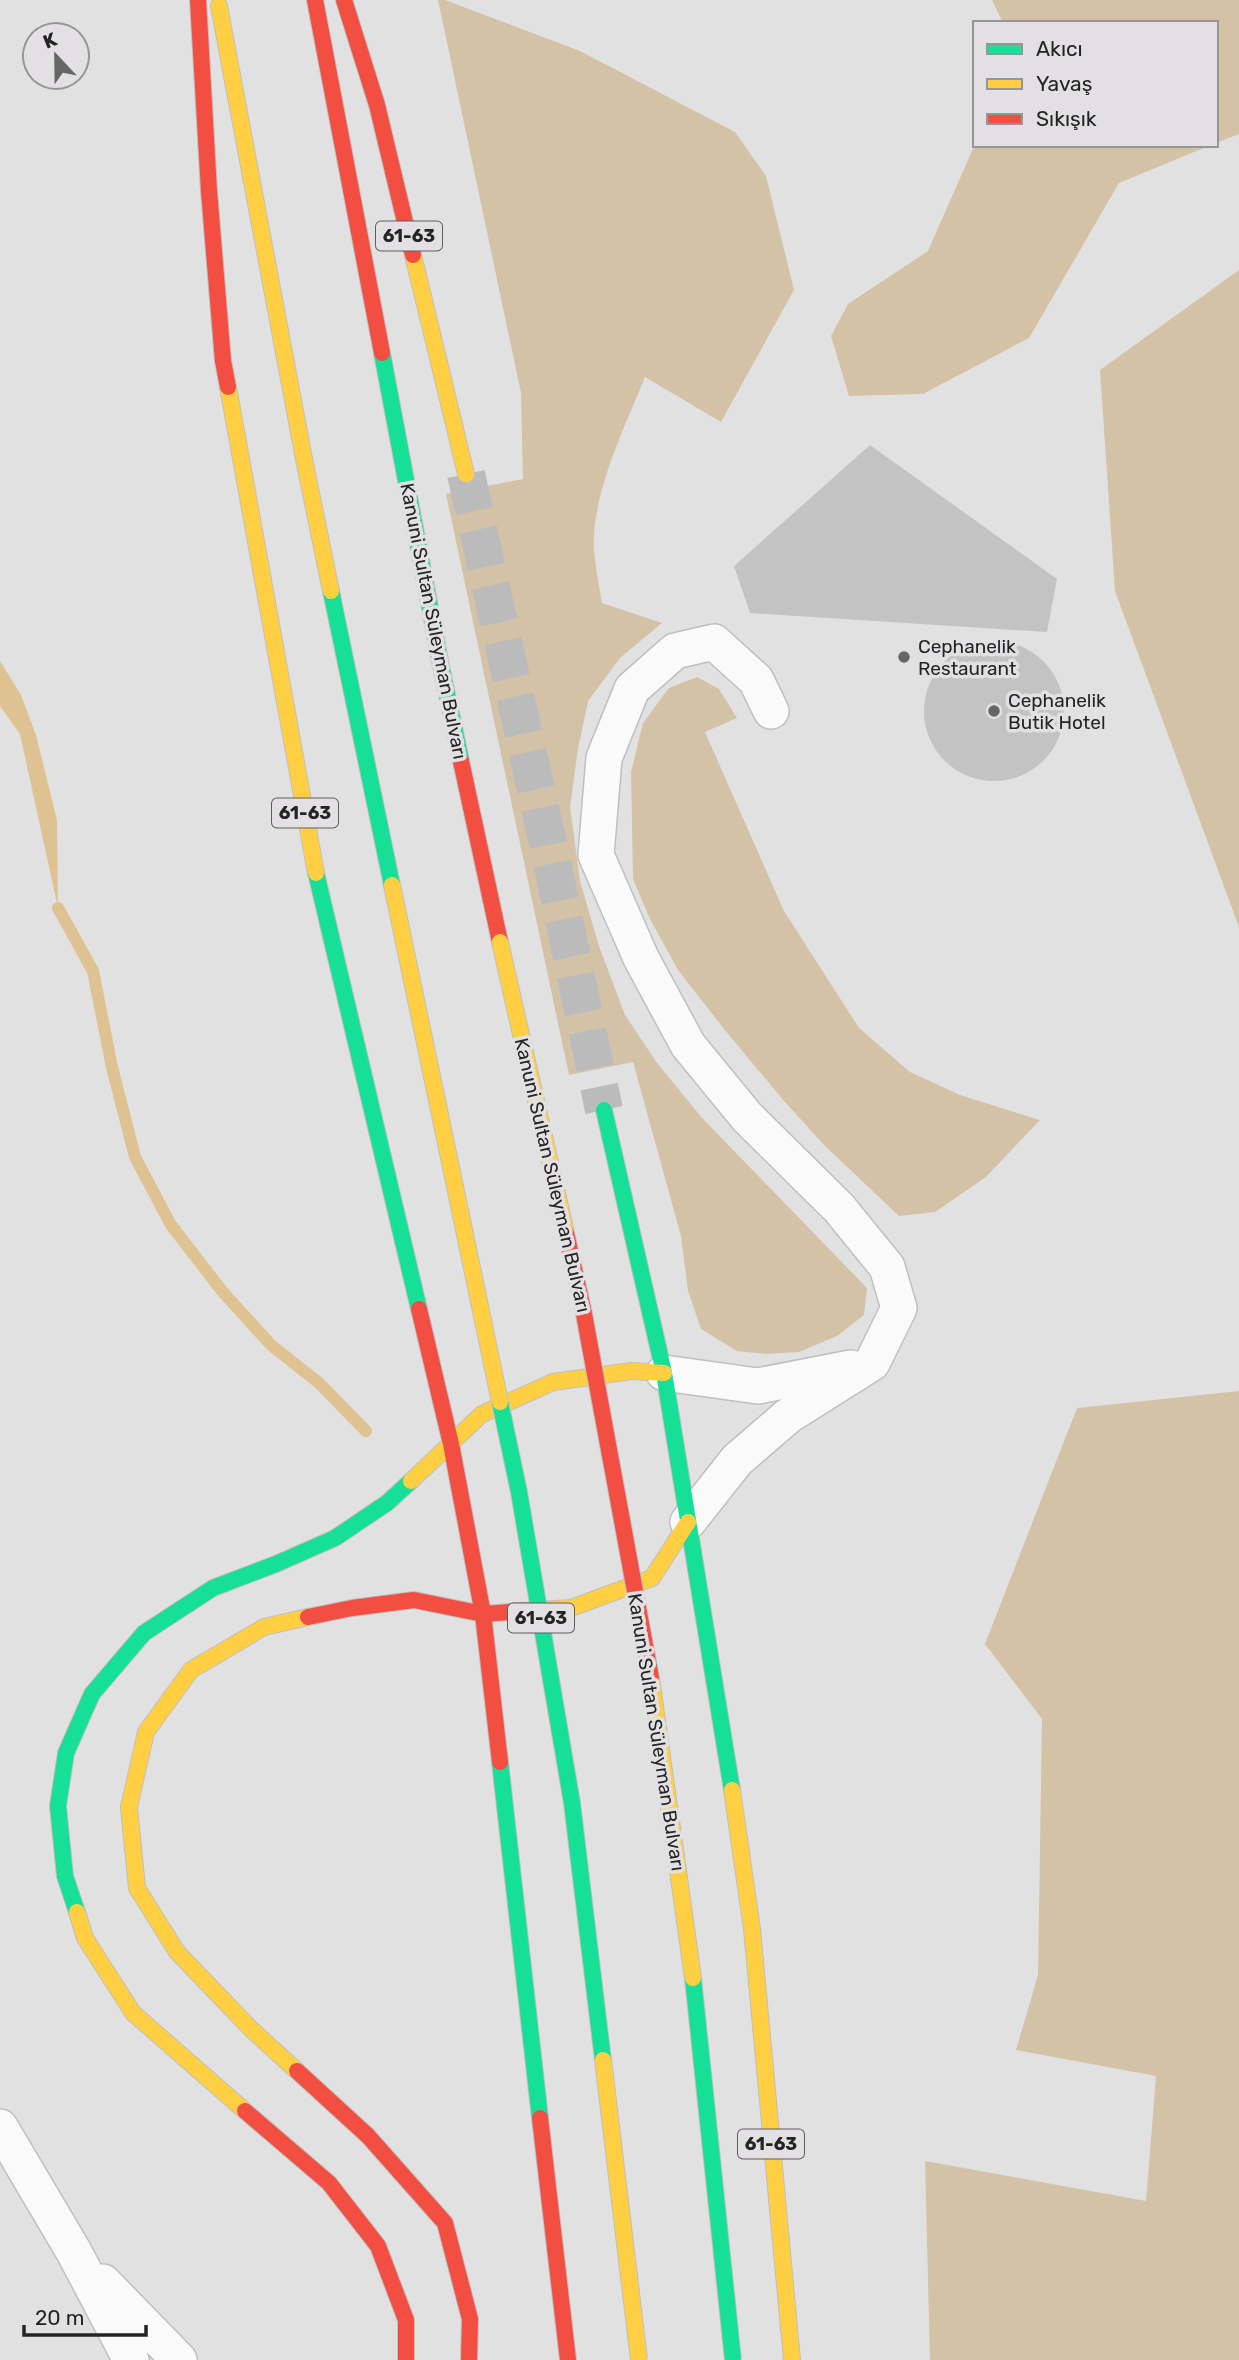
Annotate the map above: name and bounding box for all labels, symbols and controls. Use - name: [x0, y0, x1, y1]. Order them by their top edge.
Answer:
- north arrow: [21, 21, 91, 91]
- legend: [973, 21, 1218, 147]
- text: K: [40, 28, 60, 54]
- text: Akıcı: [1036, 36, 1083, 61]
- text: Yavaş: [1036, 71, 1092, 96]
- text: Sıkışık: [1036, 106, 1097, 131]
- road number: 61-63: [376, 222, 442, 250]
- street label: Kanuni Sultan Süleyman Bulvarı: [395, 481, 472, 761]
- place label: Cephanelik Restaurant: [918, 635, 1017, 680]
- marker: Cephanelik Restaurant: [896, 649, 912, 665]
- place label: Cephanelik Butik Hotel: [1008, 689, 1106, 734]
- marker: Cephanelik Butik Hotel: [986, 703, 1002, 719]
- road number: 61-63: [272, 798, 338, 828]
- street label: Kanuni Sultan Süleyman Bulvarı: [510, 1036, 595, 1315]
- street label: Kanuni Sultan Süleyman Bulvarı: [623, 1592, 690, 1873]
- road number: 61-63: [508, 1604, 574, 1632]
- road number: 61-63: [738, 2130, 804, 2158]
- scale bar: [24, 2294, 147, 2338]
- text: 20 m: [35, 2305, 84, 2330]

